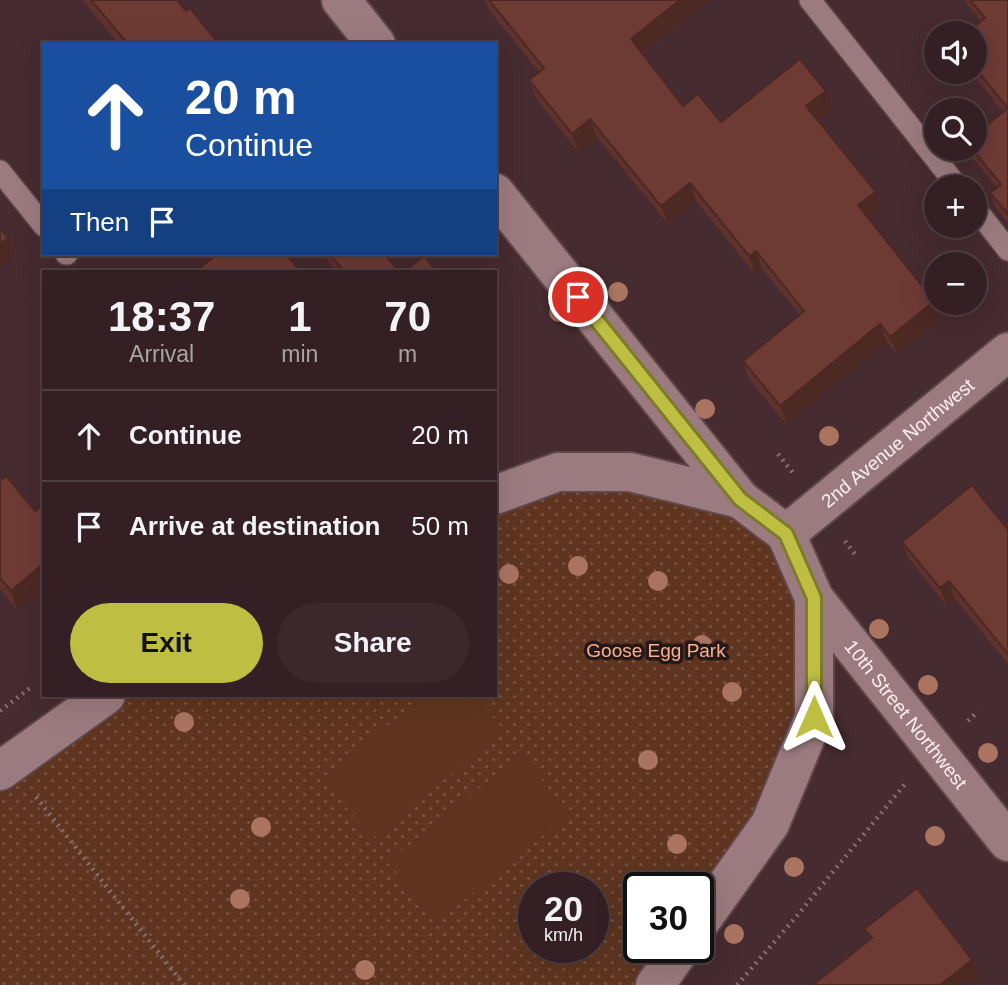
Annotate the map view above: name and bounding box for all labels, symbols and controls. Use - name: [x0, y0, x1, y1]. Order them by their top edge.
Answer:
- map controls: [924, 21, 987, 315]
- button: sound: [924, 21, 987, 84]
- icon: ahead: [70, 70, 161, 161]
- text: 20 m: [185, 70, 297, 124]
- button: search: [924, 98, 987, 161]
- text: Continue: [185, 127, 313, 163]
- button: +: [924, 175, 987, 238]
- icon: arrive: [143, 203, 181, 241]
- text: Then: [70, 207, 129, 237]
- button: −: [924, 252, 987, 315]
- pin: [548, 267, 608, 327]
- icon: arrive: [559, 278, 597, 316]
- text: 18:37: [108, 293, 215, 340]
- text: 1: [288, 293, 312, 340]
- text: 70: [384, 293, 431, 340]
- text: Arrival: [129, 341, 194, 367]
- text: min: [281, 341, 318, 367]
- text: m: [398, 341, 417, 367]
- street label: 2nd Avenue Northwest: [817, 374, 978, 511]
- icon: ahead: [70, 417, 108, 455]
- text: Continue: [129, 420, 242, 450]
- text: 20 m: [411, 420, 469, 450]
- icon: arrive: [70, 508, 108, 546]
- text: Arrive at destination: [129, 511, 380, 541]
- text: 50 m: [411, 511, 469, 541]
- button: Exit: [70, 603, 263, 683]
- button: Share: [277, 603, 469, 683]
- street label: 10th Street Northwest: [841, 636, 972, 793]
- park label: Goose Egg Park: [586, 640, 726, 661]
- position arrow: [777, 680, 851, 754]
- speed limit sign: 30: [623, 872, 714, 963]
- text: 20: [544, 889, 583, 928]
- text: km/h: [544, 925, 583, 945]

